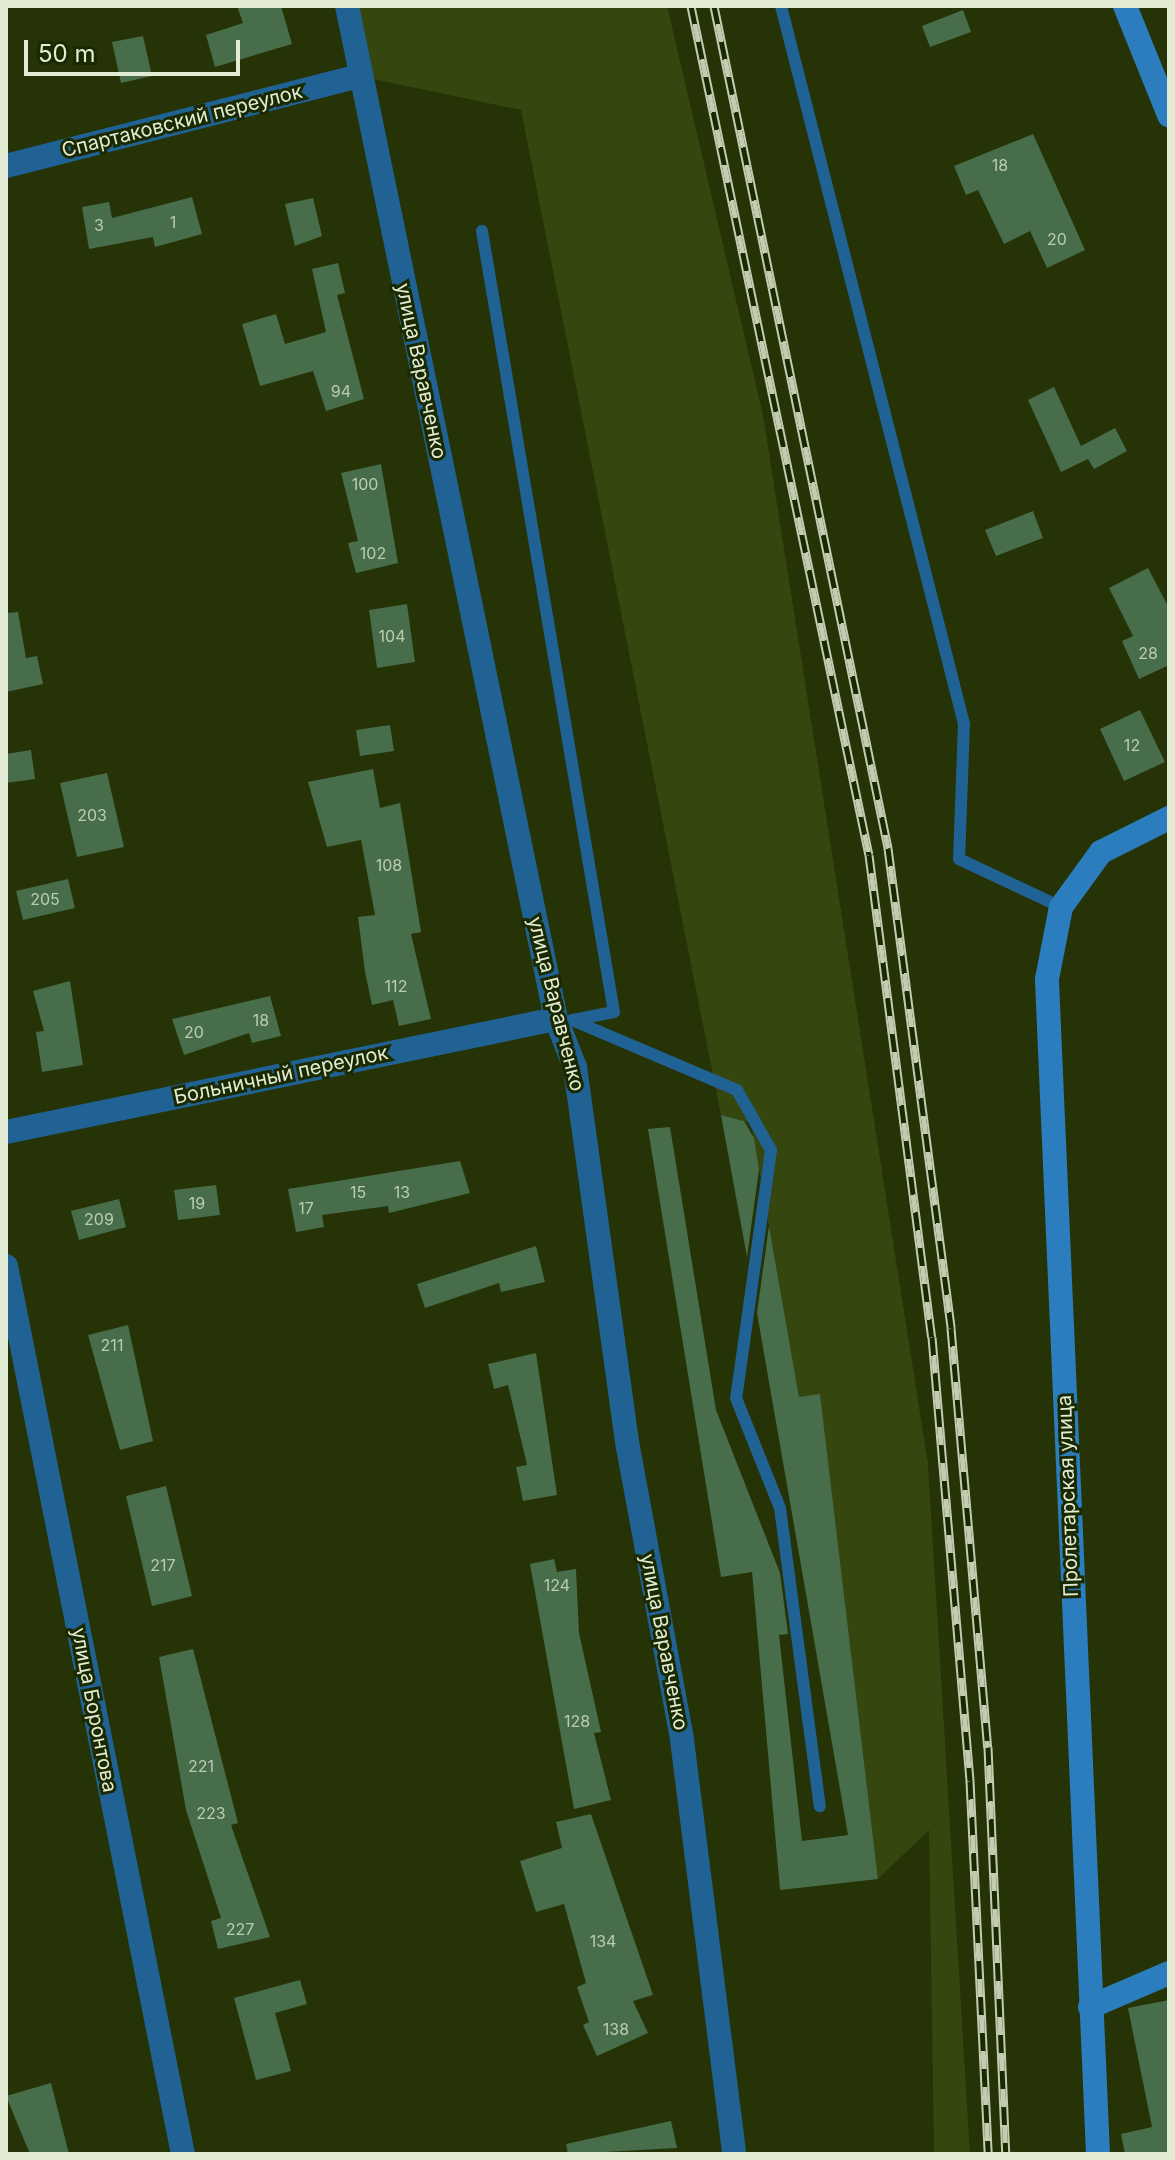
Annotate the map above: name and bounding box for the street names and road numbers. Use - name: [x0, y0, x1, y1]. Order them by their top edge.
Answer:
- street label: Спартаковский переулок: [59, 79, 305, 163]
- street label: улица Варавченко: [391, 281, 451, 461]
- street label: улица Варавченко: [523, 914, 589, 1094]
- street label: Больничный переулок: [172, 1041, 390, 1109]
- street label: Пролетарская улица: [1052, 1395, 1084, 1597]
- street label: улица Варавченко: [635, 1552, 693, 1732]
- street label: улица Боронтова: [66, 1626, 122, 1794]

